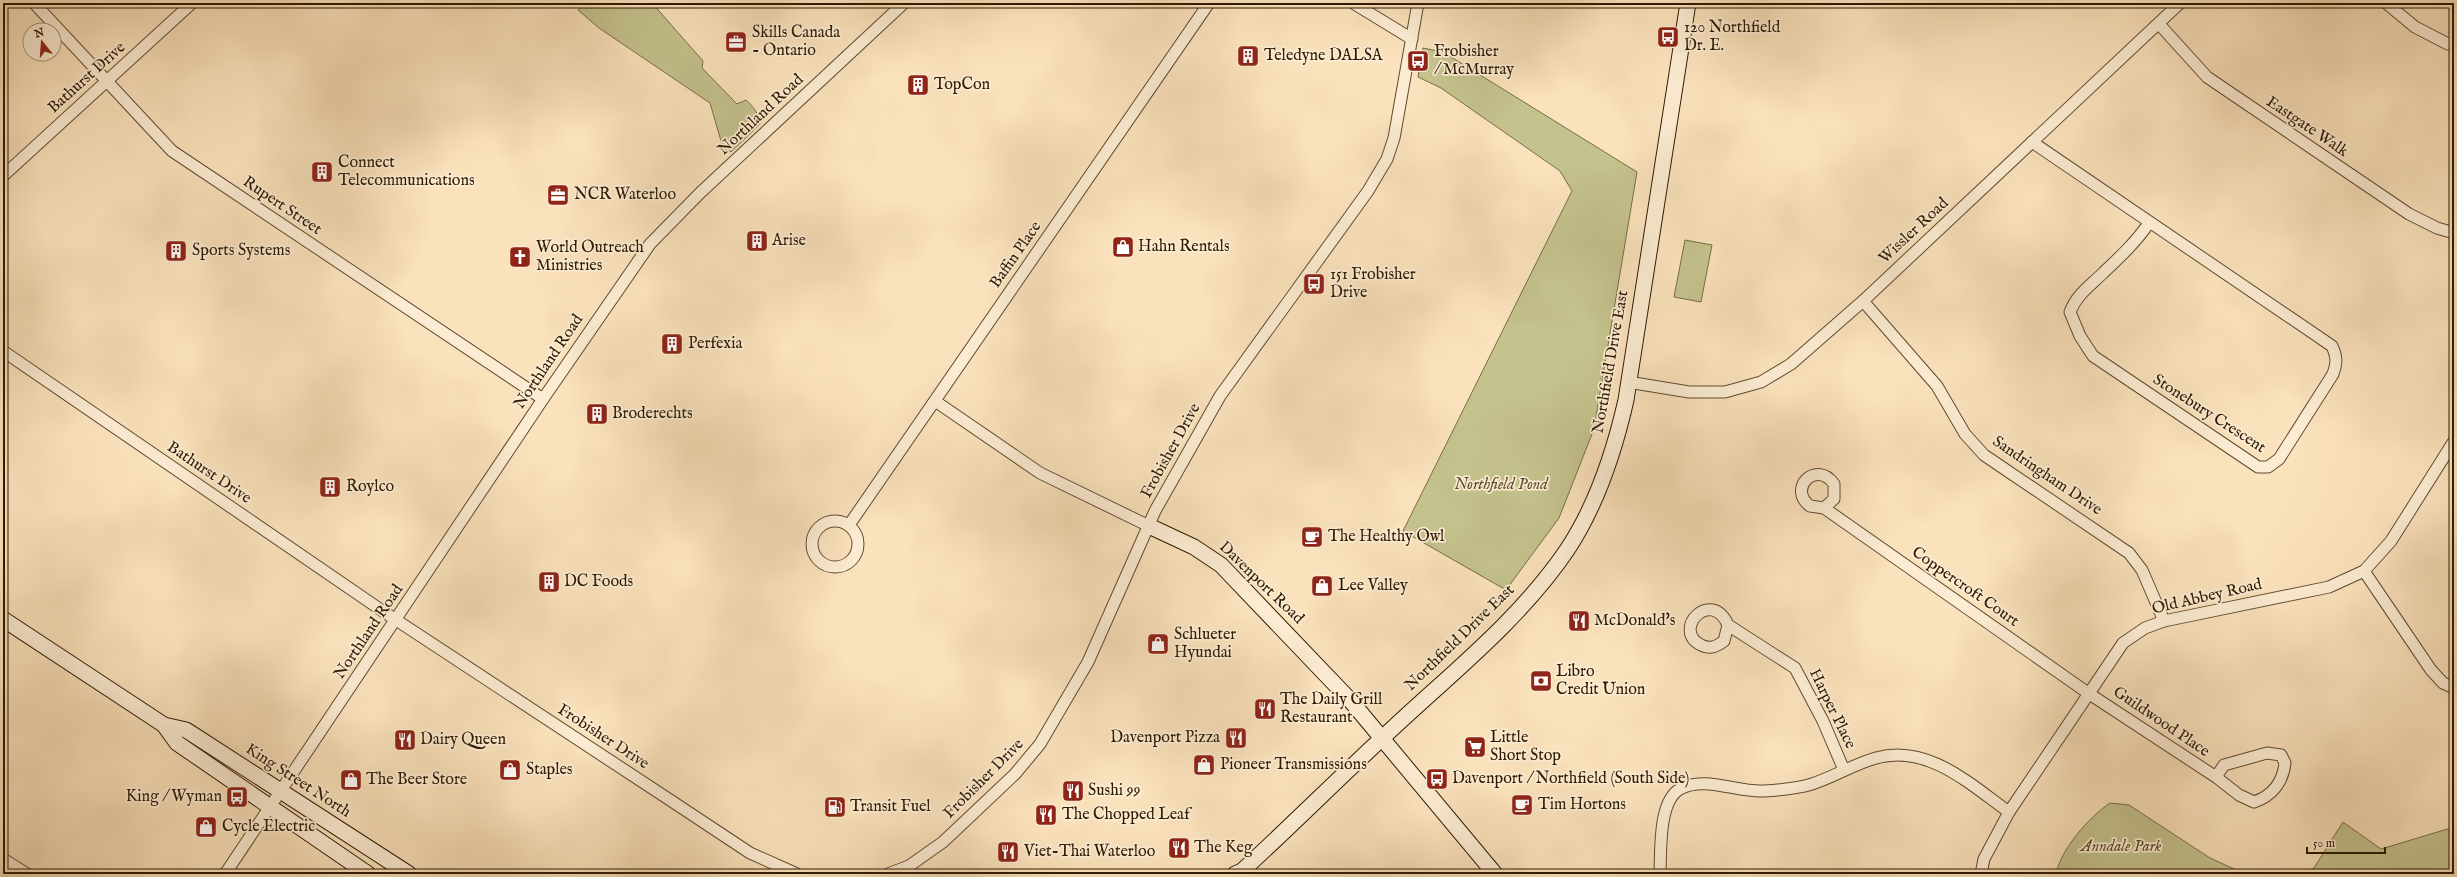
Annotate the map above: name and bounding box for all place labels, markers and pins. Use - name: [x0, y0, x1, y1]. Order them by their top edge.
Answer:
- place label: 120 Northfield Dr. E.: [1684, 18, 1781, 56]
- place label: Skills Canada - Ontario: [752, 23, 840, 61]
- bus stop icon: 120 Northfield Dr. E.: [1655, 24, 1681, 50]
- office icon: Skills Canada - Ontario: [723, 29, 749, 55]
- place label: Frobisher / McMurray: [1434, 42, 1514, 80]
- building icon: Teledyne DALSA: [1235, 43, 1261, 69]
- place label: Teledyne DALSA: [1264, 46, 1384, 66]
- bus stop icon: Frobisher / McMurray: [1405, 48, 1431, 74]
- building icon: TopCon: [905, 72, 931, 98]
- place label: TopCon: [934, 75, 991, 95]
- place label: Connect Telecommunications: [338, 153, 475, 191]
- building icon: Connect Telecommunications: [309, 159, 335, 185]
- office icon: NCR Waterloo: [545, 182, 571, 208]
- place label: NCR Waterloo: [574, 185, 676, 205]
- building icon: Arise: [744, 228, 770, 254]
- place label: Arise: [771, 231, 806, 251]
- shop icon: Hahn Rentals: [1110, 234, 1136, 260]
- place label: Hahn Rentals: [1138, 237, 1230, 257]
- building icon: Sports Systems: [163, 238, 189, 264]
- place label: World Outreach Ministries: [536, 238, 644, 276]
- place label: Sports Systems: [192, 241, 291, 261]
- church icon: World Outreach Ministries: [507, 244, 533, 270]
- place label: 151 Frobisher Drive: [1330, 265, 1416, 303]
- bus stop icon: 151 Frobisher Drive: [1301, 271, 1327, 297]
- building icon: Perfexia: [659, 331, 685, 357]
- place label: Perfexia: [688, 334, 742, 354]
- building icon: Broderechts: [584, 401, 610, 427]
- place label: Broderechts: [612, 404, 693, 424]
- building icon: Roylco: [317, 474, 343, 500]
- place label: Roylco: [346, 477, 395, 497]
- cafe icon: The Healthy Owl: [1299, 524, 1325, 550]
- place label: The Healthy Owl: [1328, 527, 1445, 547]
- building icon: DC Foods: [536, 569, 562, 595]
- place label: DC Foods: [564, 572, 634, 592]
- shop icon: Lee Valley: [1309, 573, 1335, 599]
- place label: Lee Valley: [1338, 576, 1408, 596]
- restaurant icon: McDonald's: [1566, 608, 1592, 634]
- place label: McDonald's: [1594, 611, 1676, 631]
- place label: Schlueter Hyundai: [1174, 625, 1236, 663]
- shop icon: Schlueter Hyundai: [1145, 631, 1171, 657]
- place label: Libro Credit Union: [1556, 662, 1646, 700]
- bank icon: Libro Credit Union: [1528, 668, 1554, 694]
- place label: The Daily Grill Restaurant: [1280, 690, 1383, 728]
- restaurant icon: The Daily Grill Restaurant: [1252, 696, 1278, 722]
- restaurant icon: Davenport Pizza: [1223, 725, 1249, 751]
- restaurant icon: Dairy Queen: [392, 727, 418, 753]
- place label: Davenport Pizza: [1110, 728, 1220, 748]
- place label: Little Short Stop: [1490, 728, 1561, 766]
- place label: Dairy Queen: [420, 730, 506, 750]
- supermarket icon: Little Short Stop: [1462, 734, 1488, 760]
- shop icon: Pioneer Transmissions: [1191, 752, 1217, 778]
- place label: Pioneer Transmissions: [1220, 755, 1367, 775]
- shop icon: Staples: [497, 757, 523, 783]
- place label: Staples: [526, 760, 573, 780]
- bus stop icon: Davenport / Northfield (South Side): [1424, 766, 1450, 792]
- shop icon: The Beer Store: [338, 767, 364, 793]
- place label: Davenport / Northfield (South Side): [1452, 769, 1689, 789]
- place label: The Beer Store: [366, 770, 467, 790]
- restaurant icon: Sushi 99: [1060, 778, 1086, 804]
- place label: Sushi 99: [1088, 781, 1140, 801]
- bus stop icon: King / Wyman: [224, 784, 250, 810]
- place label: King / Wyman: [126, 787, 222, 807]
- cafe icon: Tim Hortons: [1509, 792, 1535, 818]
- fuel station icon: Transit Fuel: [822, 794, 848, 820]
- place label: Tim Hortons: [1538, 795, 1626, 815]
- place label: Transit Fuel: [850, 797, 931, 817]
- restaurant icon: The Chopped Leaf: [1033, 802, 1059, 828]
- place label: The Chopped Leaf: [1062, 805, 1193, 825]
- shop icon: Cycle Electric: [193, 814, 219, 840]
- place label: Cycle Electric: [222, 817, 315, 837]
- restaurant icon: The Keg: [1166, 835, 1192, 861]
- place label: The Keg: [1194, 838, 1253, 858]
- restaurant icon: Viet-Thai Waterloo: [995, 839, 1021, 865]
- place label: Viet-Thai Waterloo: [1023, 842, 1156, 862]

